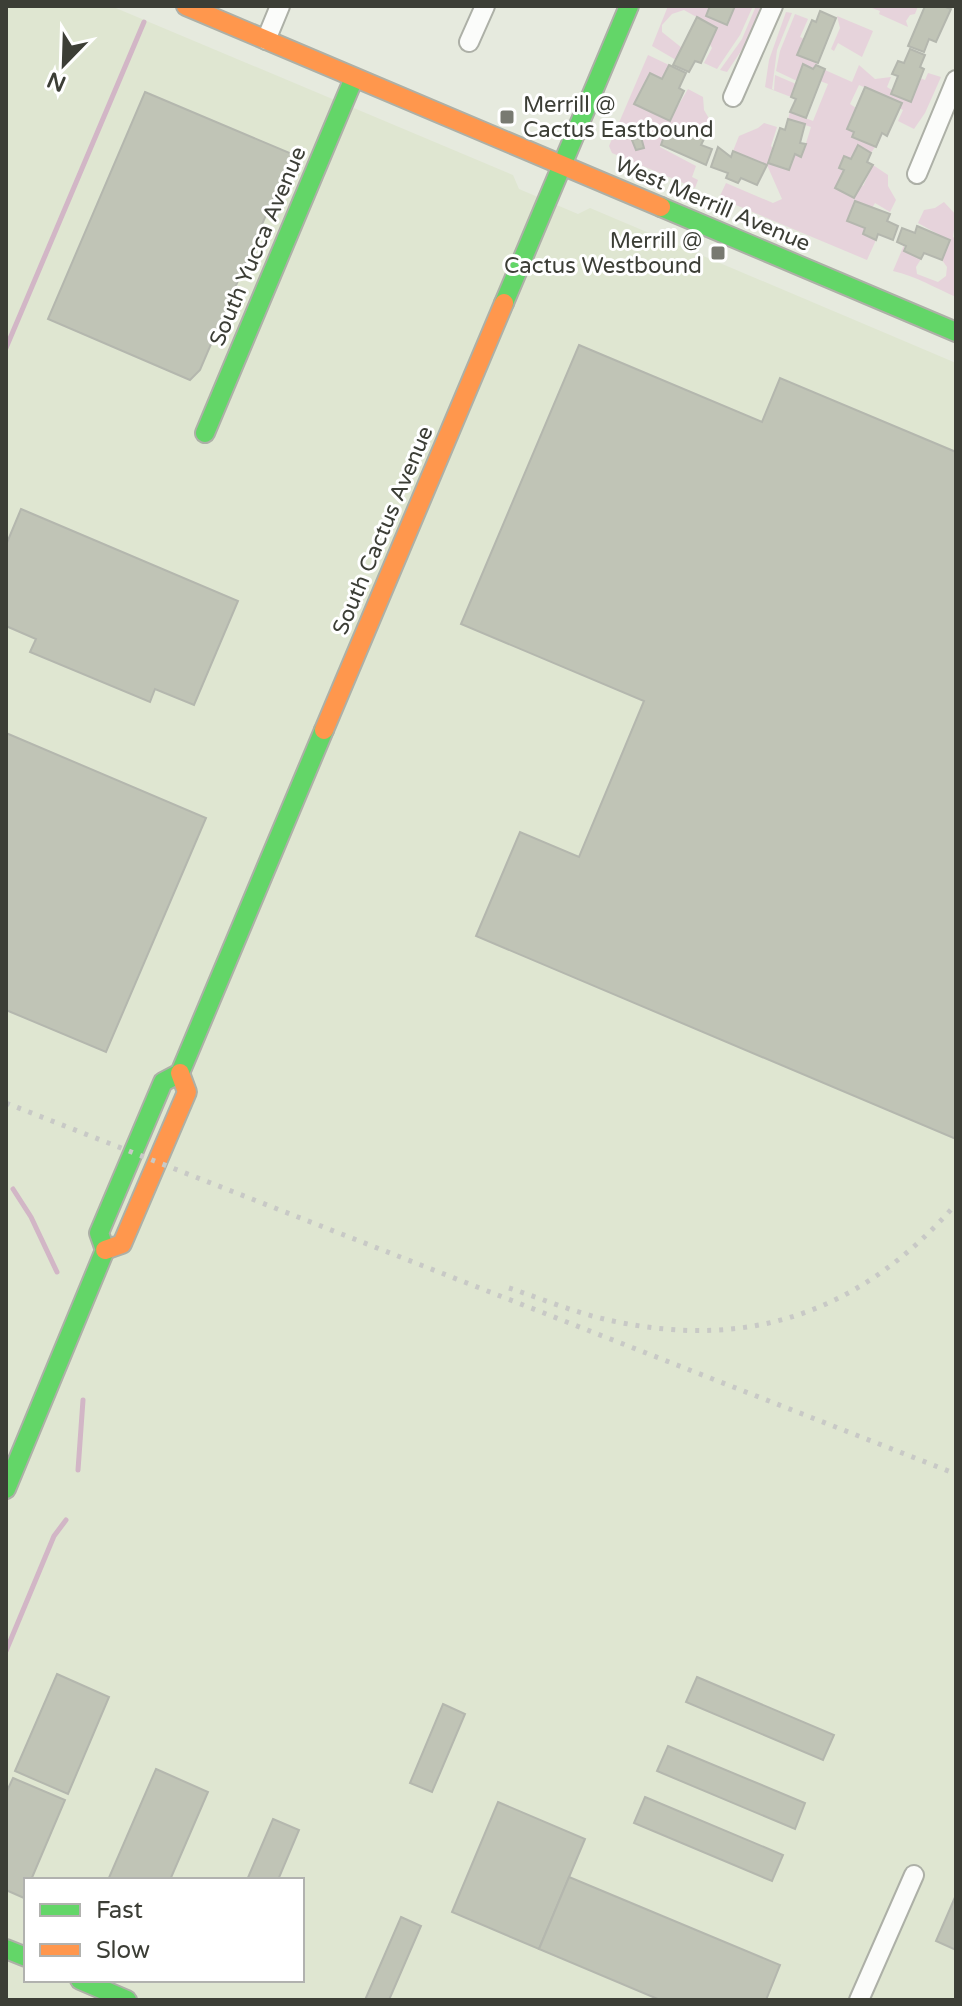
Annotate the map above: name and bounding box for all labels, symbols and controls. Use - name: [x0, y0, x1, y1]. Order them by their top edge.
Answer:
- north arrow: [24, 24, 104, 104]
- text: N: [43, 66, 70, 97]
- place label: Merrill @ Cactus Eastbound: [523, 92, 714, 143]
- marker: Merrill @ Cactus Eastbound: [498, 108, 516, 126]
- street label: South Yucca Avenue: [204, 143, 312, 350]
- street label: West Merrill Avenue: [611, 151, 814, 257]
- place label: Merrill @ Cactus Westbound: [504, 228, 702, 279]
- marker: Merrill @ Cactus Westbound: [709, 244, 727, 262]
- street label: South Cactus Avenue: [327, 422, 439, 639]
- legend: [24, 1878, 304, 1982]
- text: Fast: [96, 1896, 143, 1925]
- text: Slow: [96, 1936, 150, 1965]

